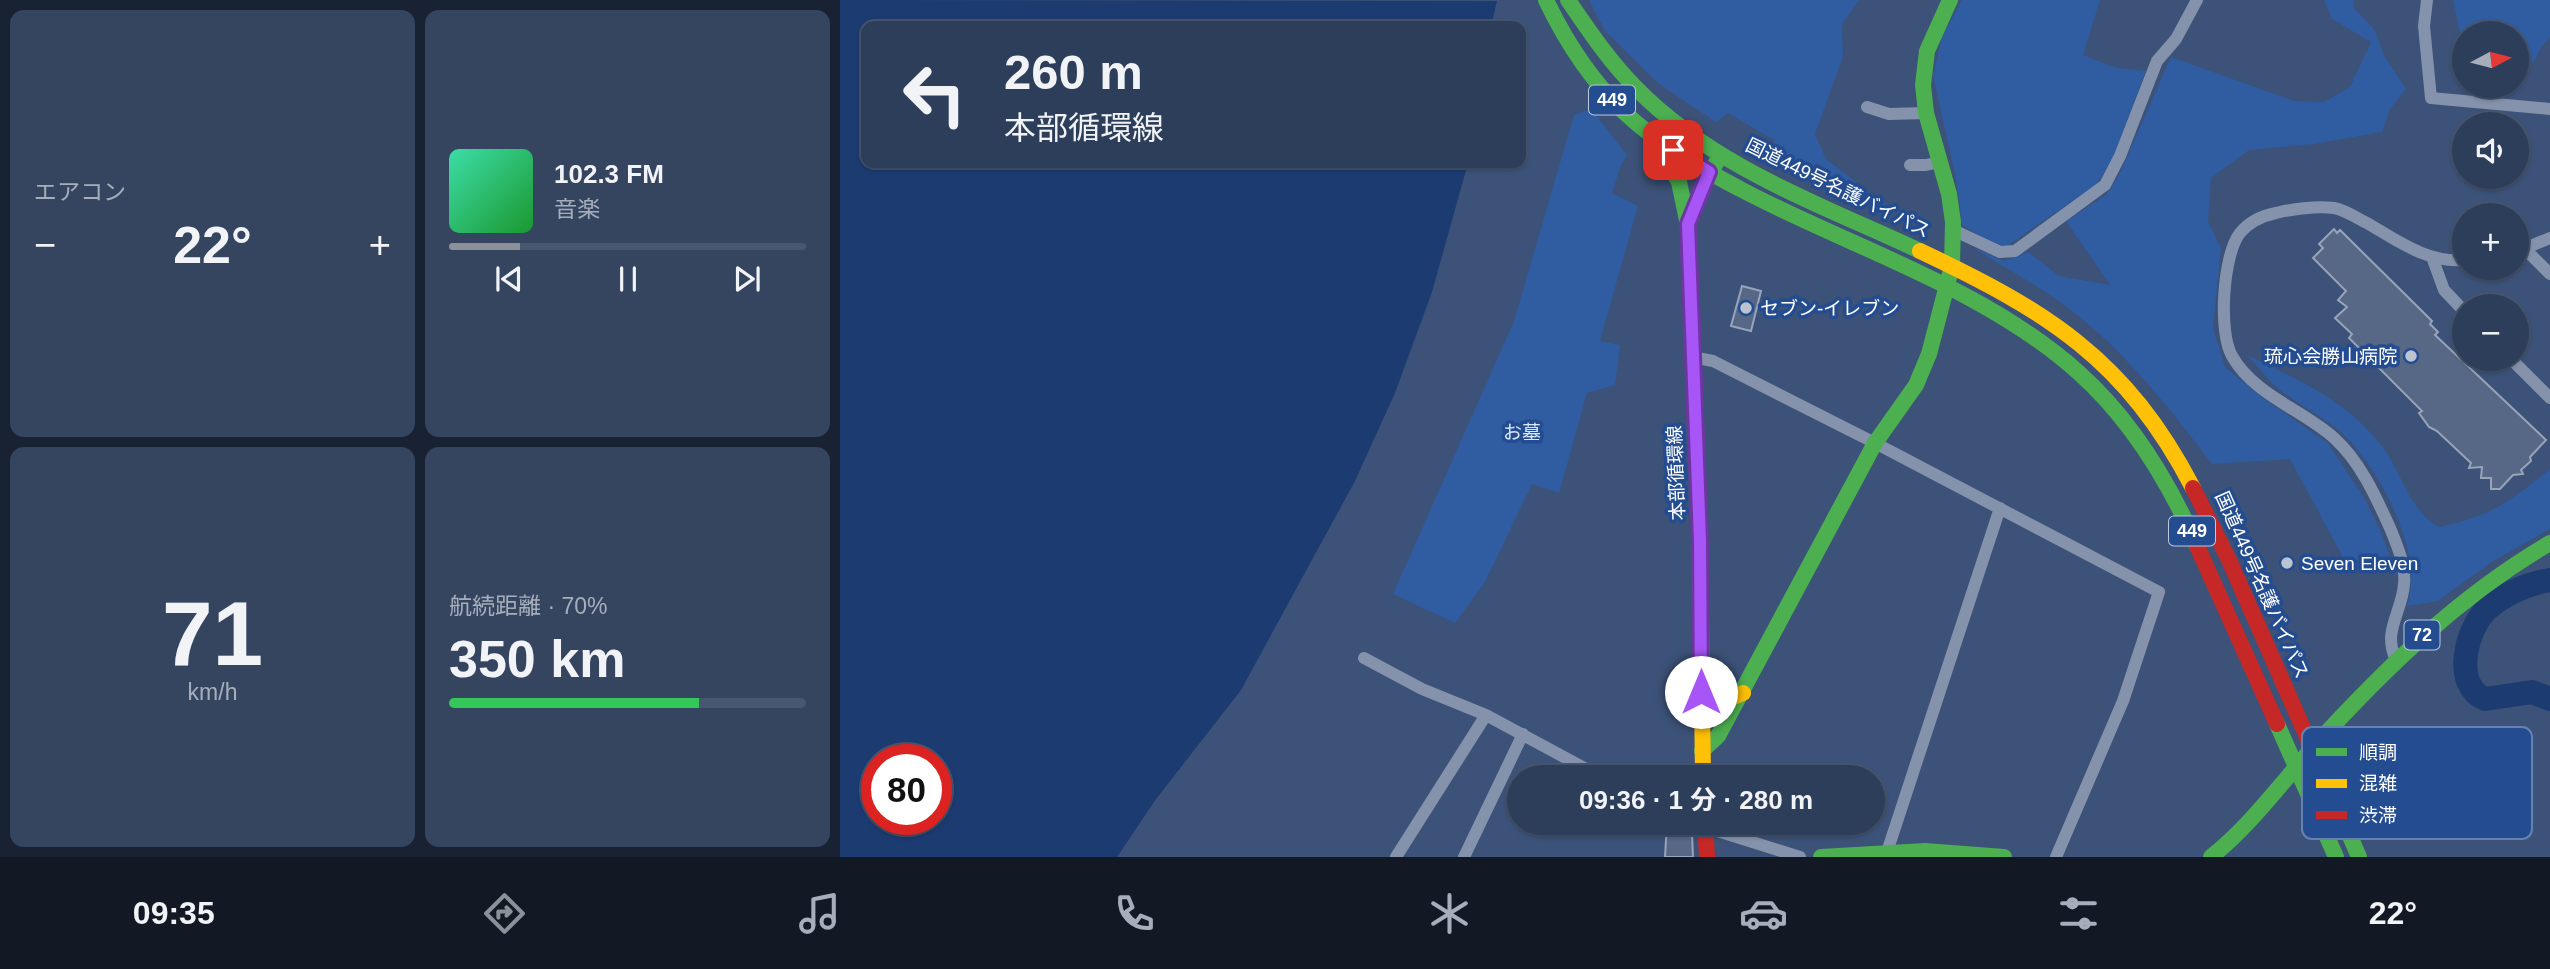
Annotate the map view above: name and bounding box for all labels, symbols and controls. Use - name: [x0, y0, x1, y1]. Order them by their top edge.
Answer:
- north arrow: [2452, 21, 2529, 98]
- map controls: [2452, 21, 2529, 371]
- text: 260 m: [1004, 45, 1143, 99]
- icon: left: [889, 49, 980, 140]
- road number: 449: [1589, 86, 1635, 114]
- text: 本部循環線: [1004, 110, 1164, 146]
- button: sound: [2452, 112, 2529, 189]
- pin: [1643, 120, 1703, 180]
- icon: arrive: [1654, 131, 1692, 169]
- street label: 国道449号名護バイパス: [1742, 134, 1934, 242]
- text: 102.3 FM: [554, 159, 664, 189]
- text: エアコン: [34, 179, 126, 205]
- text: 音楽: [554, 196, 600, 222]
- button: +: [2452, 203, 2529, 280]
- text: 22°: [173, 216, 252, 274]
- text: −: [34, 224, 56, 266]
- text: +: [369, 224, 391, 266]
- icon: previous: [490, 260, 528, 298]
- icon: pause: [609, 260, 647, 298]
- icon: next: [728, 260, 766, 298]
- button: −: [2452, 294, 2529, 371]
- place label: セブン-イレブン: [1760, 298, 1899, 319]
- marker: セブン-イレブン: [1738, 300, 1754, 316]
- place label: 琉心会勝山病院: [2264, 346, 2397, 367]
- marker: 琉心会勝山病院: [2403, 348, 2419, 364]
- park label: お墓: [1503, 422, 1541, 443]
- street label: 本部循環線: [1664, 425, 1688, 521]
- street label: 国道449号名護バイパス: [2211, 488, 2313, 682]
- road number: 449: [2169, 516, 2215, 546]
- place label: Seven Eleven: [2301, 553, 2418, 574]
- marker: Seven Eleven: [2279, 555, 2295, 571]
- text: 71: [162, 583, 263, 684]
- text: 航続距離 · 70%: [449, 593, 607, 619]
- road number: 72: [2404, 620, 2440, 650]
- text: 350 km: [449, 630, 625, 688]
- position arrow: [1664, 655, 1738, 729]
- text: km/h: [188, 679, 237, 705]
- legend: [2302, 727, 2532, 839]
- text: 順調: [2359, 742, 2397, 763]
- speed limit sign: 80: [861, 744, 952, 835]
- text: 混雑: [2359, 773, 2397, 794]
- text: 09:36 · 1 分 · 280 m: [1579, 785, 1813, 815]
- text: 渋滞: [2359, 805, 2397, 826]
- icon: directions: [480, 889, 529, 938]
- icon: music: [795, 889, 844, 938]
- icon: phone: [1110, 889, 1159, 938]
- icon: climate: [1425, 889, 1474, 938]
- icon: car: [1739, 889, 1788, 938]
- icon: filters: [2054, 889, 2103, 938]
- text: 09:35: [133, 895, 215, 931]
- text: 22°: [2369, 895, 2417, 931]

